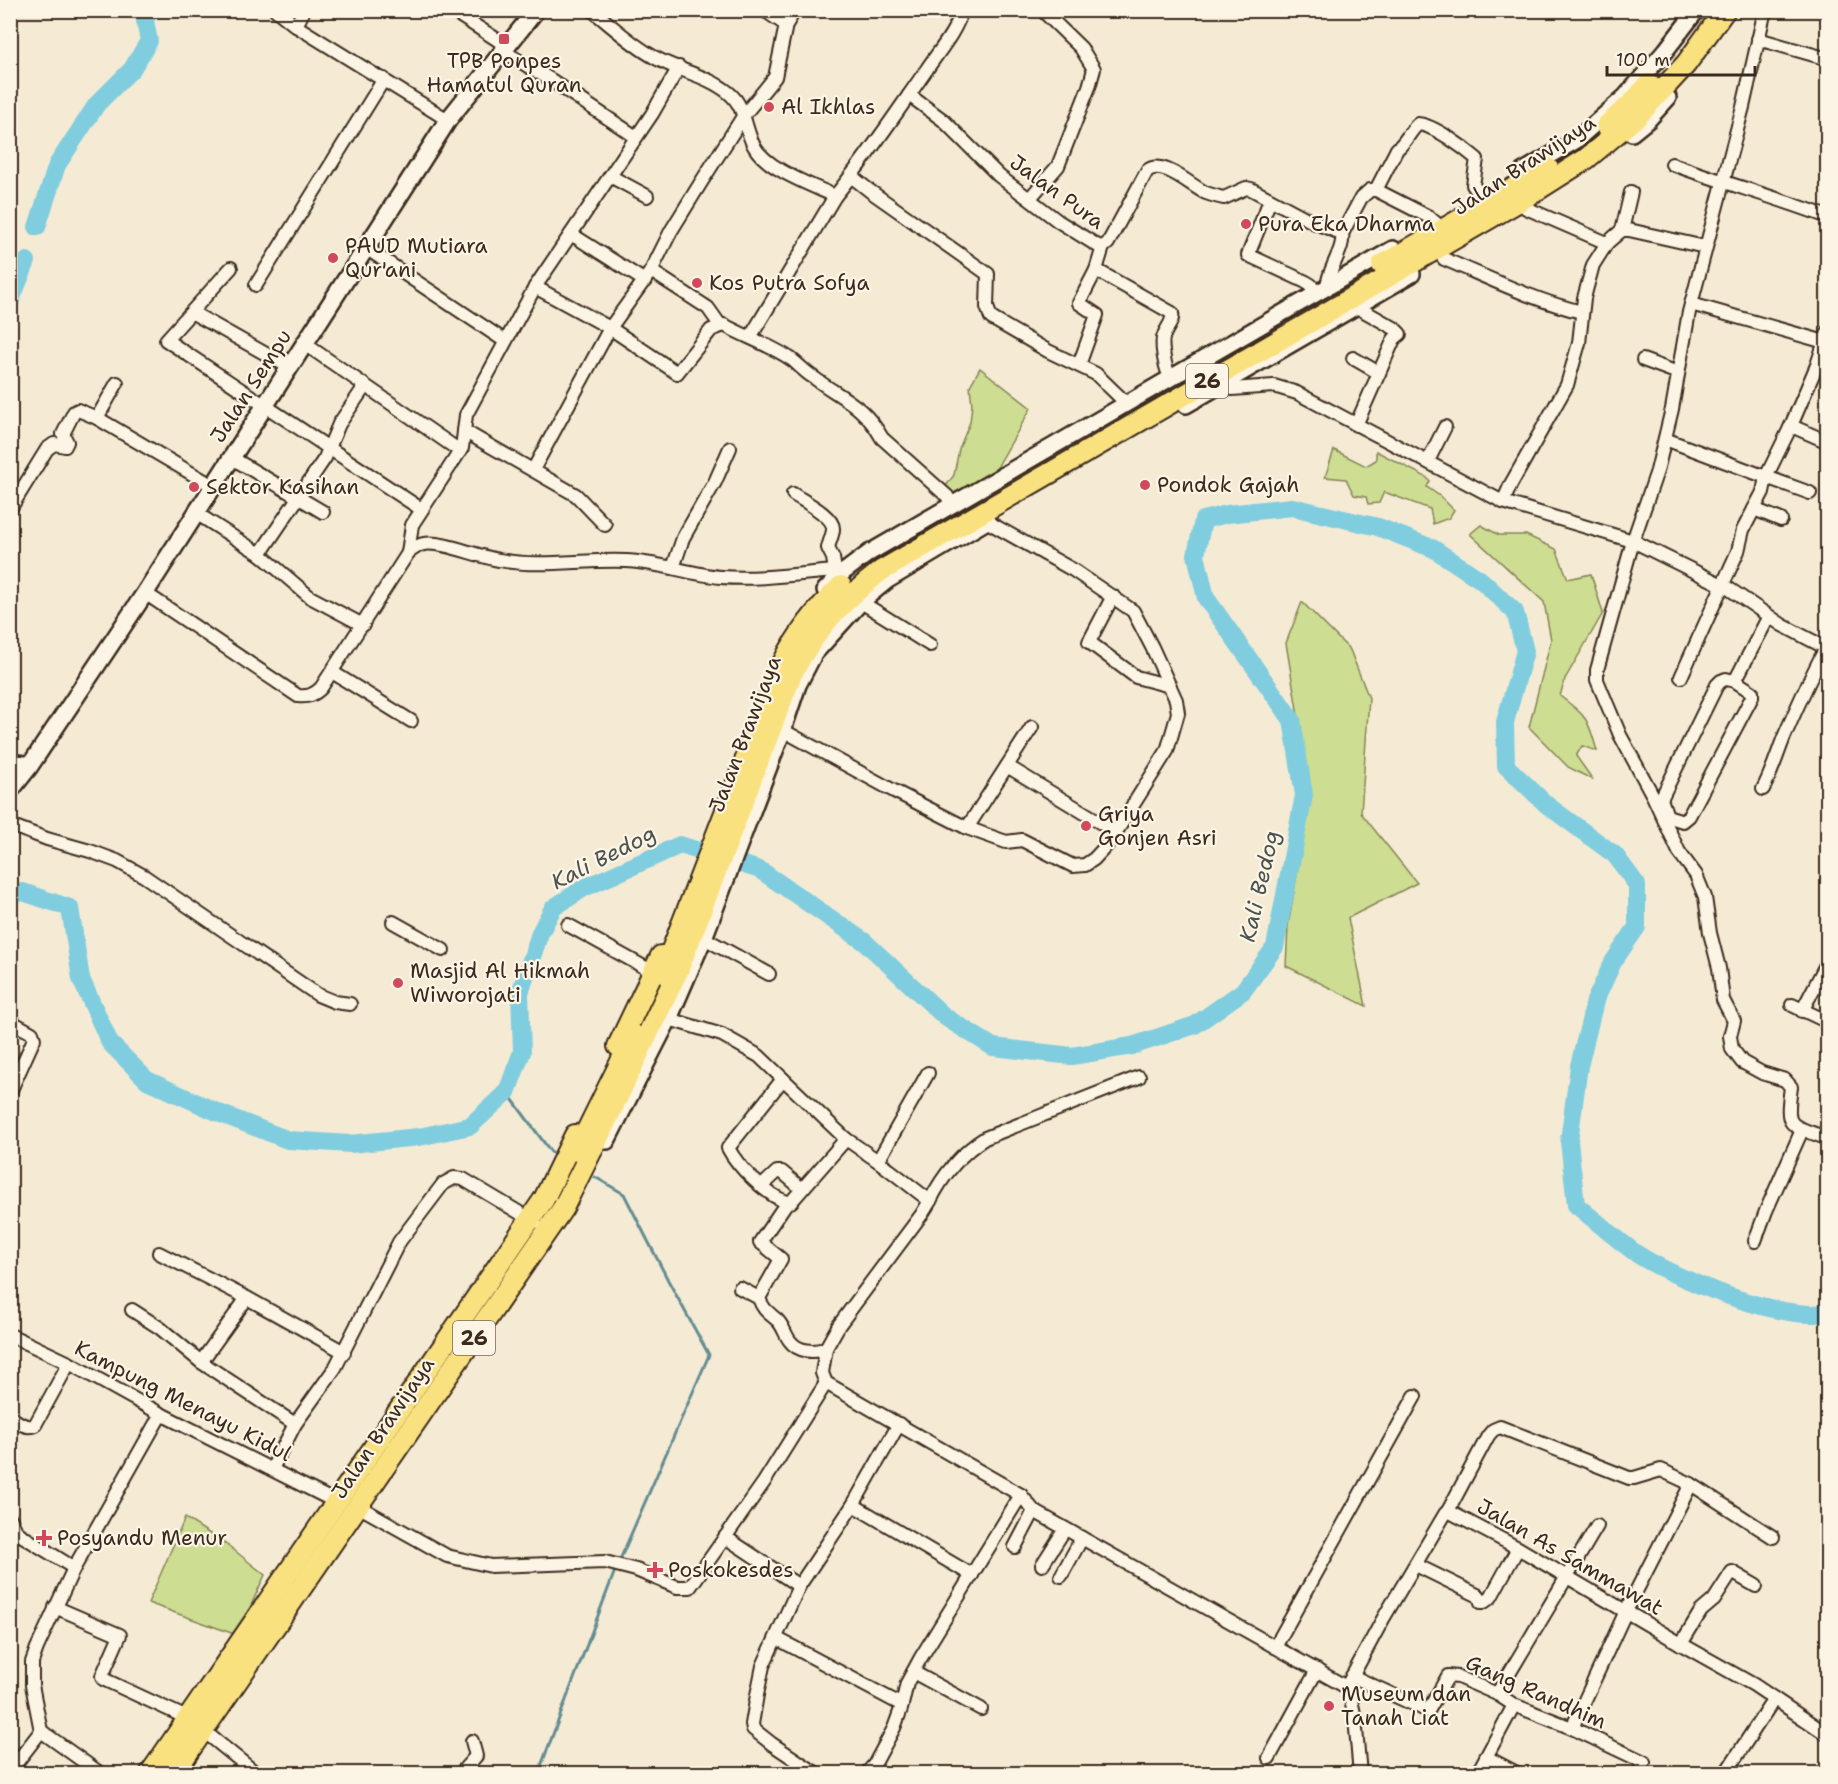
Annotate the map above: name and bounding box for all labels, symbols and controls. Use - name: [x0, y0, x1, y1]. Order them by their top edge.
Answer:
- marker: TPB Ponpes Hamatul Quran: [497, 32, 511, 46]
- scale bar: [1607, 39, 1756, 77]
- place label: TPB Ponpes Hamatul Quran: [426, 47, 582, 99]
- text: 100 m: [1616, 48, 1670, 72]
- place label: Al Ikhlas: [781, 93, 875, 121]
- marker: Al Ikhlas: [762, 100, 776, 114]
- street label: Jalan Brawijaya: [1447, 108, 1601, 222]
- street label: Jalan Pura: [1004, 148, 1110, 236]
- place label: Pura Eka Dharma: [1258, 210, 1435, 238]
- marker: Pura Eka Dharma: [1239, 217, 1253, 231]
- place label: PAUD Mutiara Qur'ani: [345, 232, 488, 284]
- marker: PAUD Mutiara Qur'ani: [326, 251, 340, 265]
- place label: Kos Putra Sofya: [709, 269, 870, 297]
- marker: Kos Putra Sofya: [690, 276, 704, 290]
- street label: Jalan Sempu: [204, 324, 298, 448]
- road number: 26: [1186, 364, 1228, 398]
- place label: Pondok Gajah: [1157, 471, 1299, 499]
- place label: Sektor Kasihan: [206, 473, 359, 501]
- marker: Pondok Gajah: [1138, 478, 1152, 492]
- marker: Sektor Kasihan: [187, 480, 201, 494]
- street label: Jalan Brawijaya: [702, 652, 788, 816]
- place label: Griya Gonjen Asri: [1098, 800, 1217, 852]
- water label: Kali Bedog: [546, 819, 661, 896]
- marker: Griya Gonjen Asri: [1079, 819, 1093, 833]
- water label: Kali Bedog: [1233, 827, 1286, 945]
- place label: Masjid Al Hikmah Wiworojati: [410, 957, 590, 1009]
- marker: Masjid Al Hikmah Wiworojati: [391, 976, 405, 990]
- road number: 26: [453, 1321, 495, 1355]
- street label: Kampung Menayu Kidul: [70, 1334, 297, 1468]
- street label: Jalan Brawijaya: [325, 1352, 441, 1504]
- street label: Jalan As Sammawat: [1472, 1492, 1668, 1622]
- place label: Posyandu Menur: [57, 1524, 227, 1552]
- marker: Posyandu Menur: [35, 1529, 53, 1547]
- place label: Poskokesdes: [668, 1556, 794, 1584]
- marker: Poskokesdes: [646, 1561, 664, 1579]
- street label: Gang Randhim: [1461, 1648, 1611, 1736]
- place label: Museum dan Tanah Liat: [1341, 1680, 1471, 1732]
- marker: Museum dan Tanah Liat: [1322, 1699, 1336, 1713]

